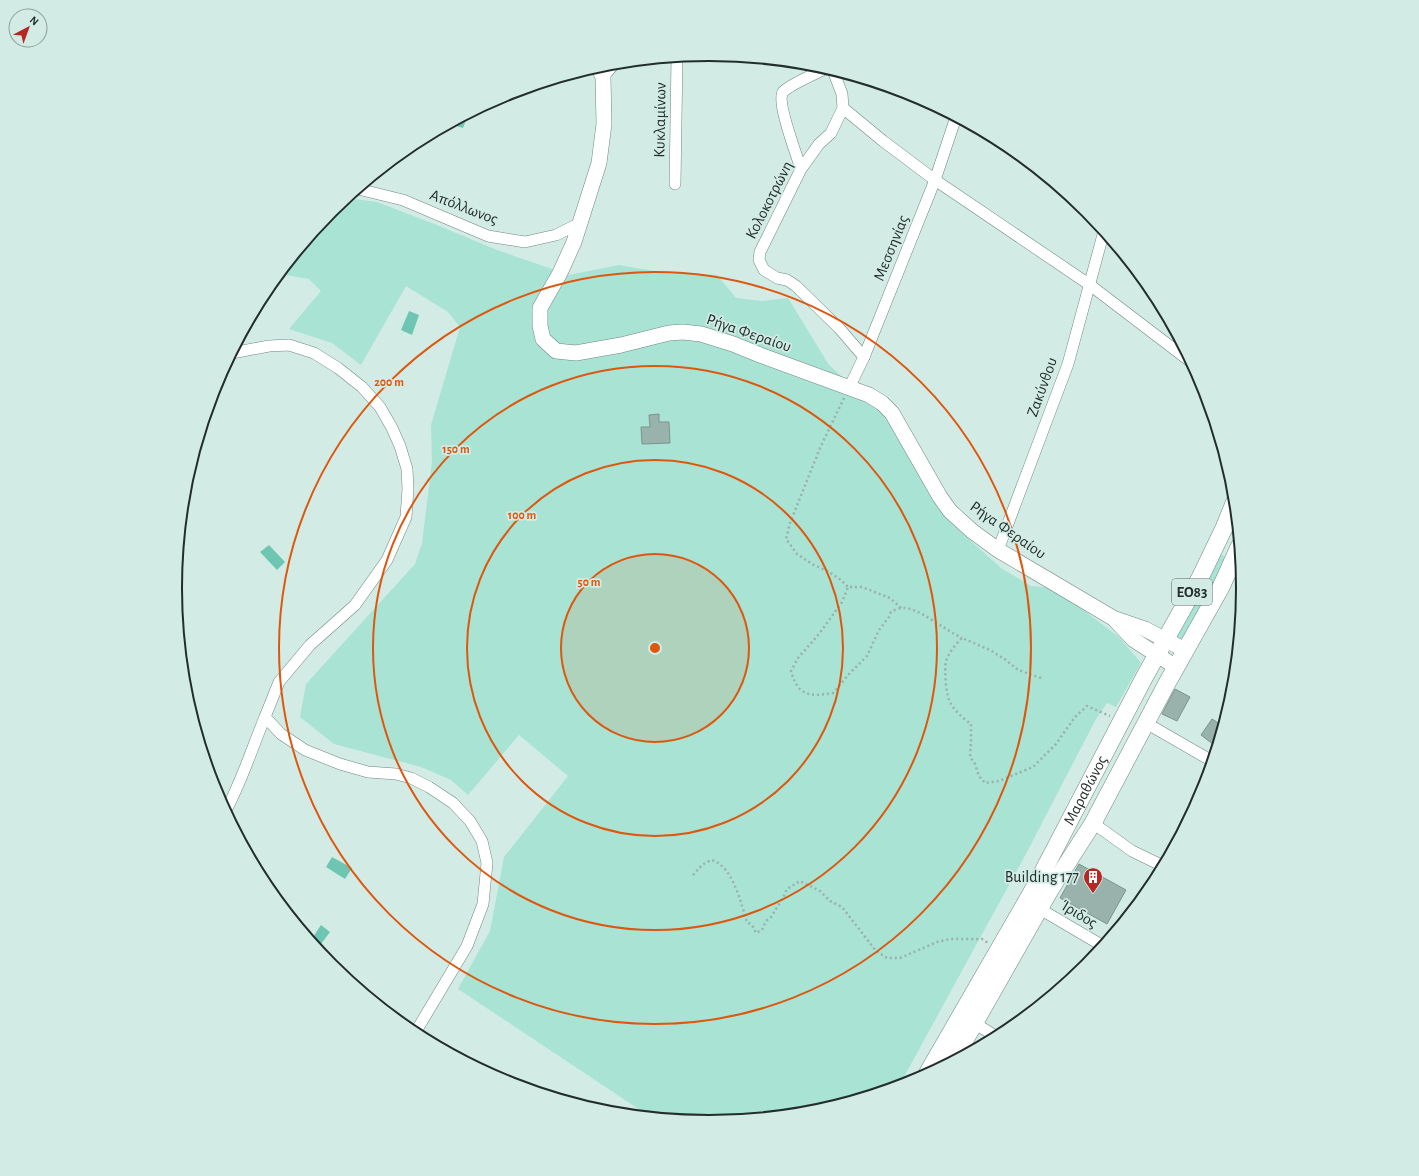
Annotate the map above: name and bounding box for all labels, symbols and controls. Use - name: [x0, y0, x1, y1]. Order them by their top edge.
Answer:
- north arrow: [8, 8, 48, 48]
- text: N: [28, 14, 41, 27]
- street label: Κυκλαμίνων: [651, 82, 669, 158]
- street label: Κολοκοτρώνη: [743, 159, 795, 241]
- street label: Απόλλωνος: [427, 187, 500, 228]
- street label: Μεσσηνίας: [871, 213, 912, 284]
- street label: Ρήγα Φεραίου: [705, 311, 793, 355]
- street label: Ζακύνθου: [1024, 355, 1060, 419]
- text: 200 m: [374, 376, 404, 388]
- text: 150 m: [442, 443, 470, 455]
- street label: Ρήγα Φεραίου: [967, 498, 1049, 562]
- text: 100 m: [508, 509, 536, 521]
- text: 50 m: [578, 576, 601, 588]
- road number: ΕΟ83: [1172, 579, 1212, 605]
- centre of rings: [648, 641, 662, 655]
- street label: Μαραθώνος: [1061, 753, 1111, 828]
- building icon: Building 177: [1082, 866, 1104, 894]
- place label: Building 177: [1005, 869, 1079, 885]
- street label: Ίριδος: [1057, 897, 1100, 932]

